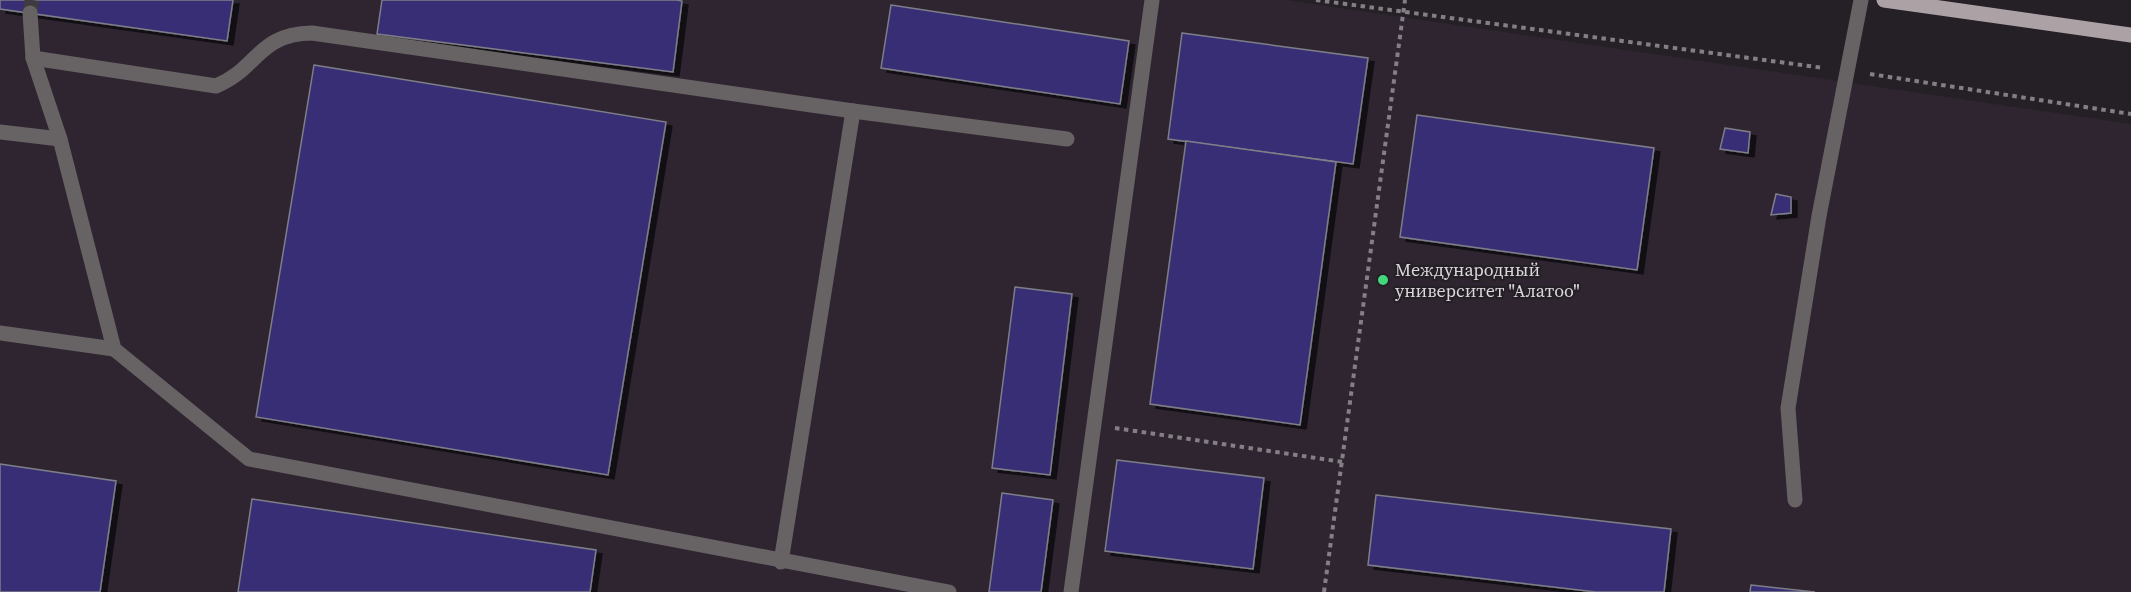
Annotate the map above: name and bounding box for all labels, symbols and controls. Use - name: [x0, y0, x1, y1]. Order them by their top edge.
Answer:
- place label: Международный университет "Алатоо": [1395, 257, 1580, 303]
- marker: Международный университет "Алатоо": [1376, 273, 1390, 287]

